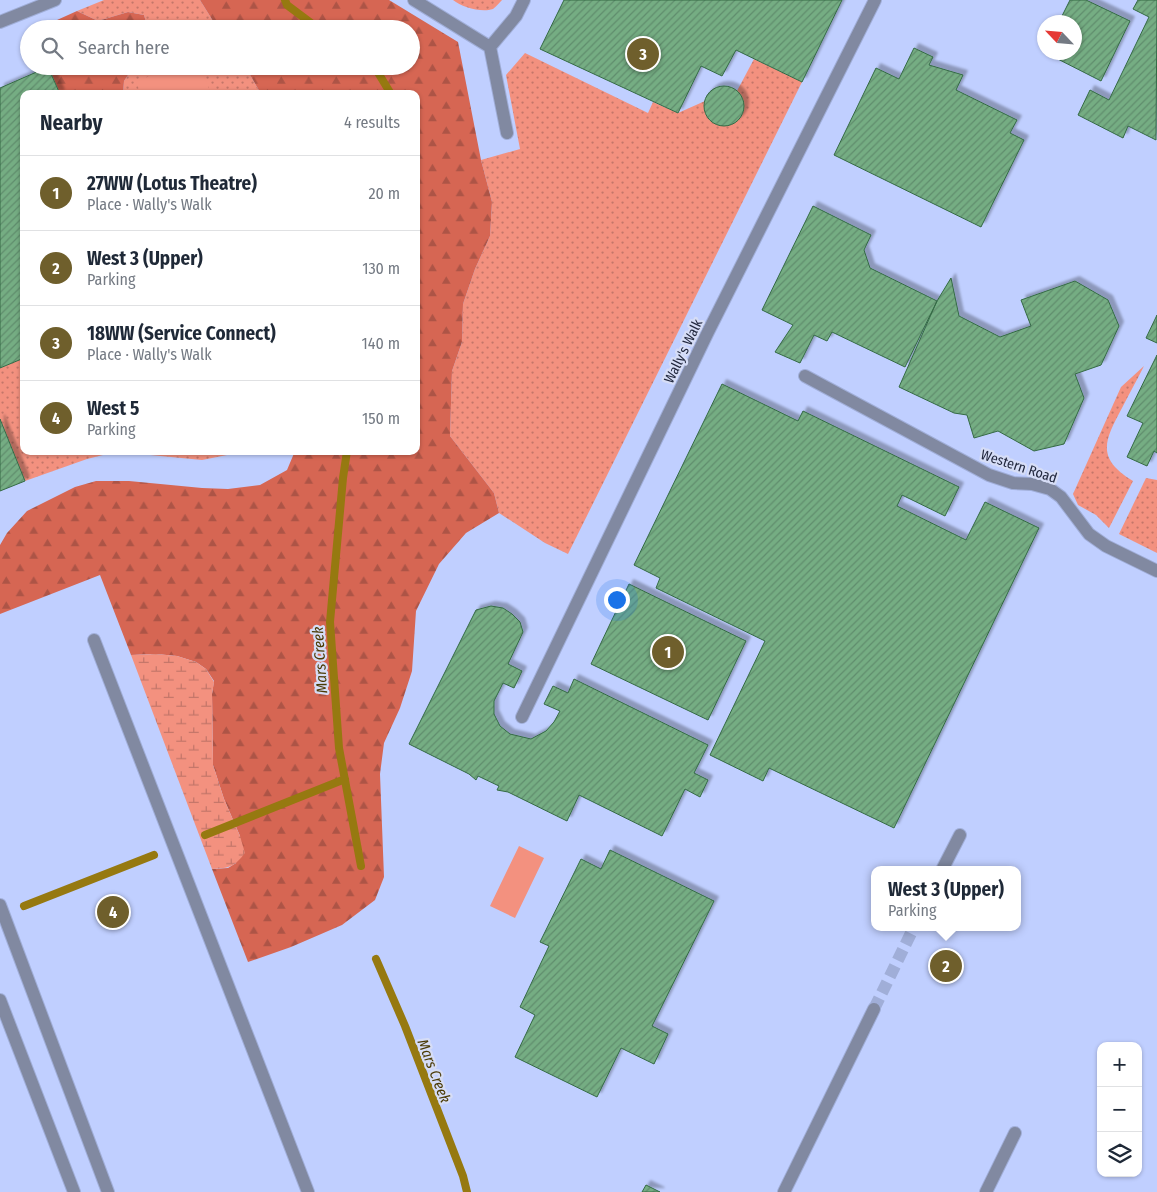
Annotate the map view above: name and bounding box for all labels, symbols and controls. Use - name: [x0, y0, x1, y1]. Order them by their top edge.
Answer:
- north arrow: [1037, 15, 1082, 60]
- search box: [20, 20, 420, 75]
- icon: search: [38, 34, 66, 62]
- pin: 3: [627, 35, 659, 73]
- text: Search here: [78, 36, 170, 59]
- text: Nearby: [40, 110, 102, 136]
- text: 4 results: [344, 113, 400, 132]
- text: 27WW (Lotus Theatre): [87, 172, 257, 195]
- text: 1: [53, 184, 59, 203]
- text: 20 m: [369, 184, 400, 203]
- text: Place · Wally's Walk: [87, 195, 212, 214]
- text: West 3 (Upper): [87, 247, 203, 270]
- text: 2: [52, 259, 60, 278]
- text: 130 m: [362, 259, 400, 278]
- text: Parking: [87, 270, 135, 289]
- street label: Wally's Walk: [661, 316, 706, 386]
- text: 18WW (Service Connect): [87, 322, 276, 345]
- text: 3: [52, 334, 60, 353]
- text: 140 m: [362, 334, 400, 353]
- text: Place · Wally's Walk: [87, 345, 212, 364]
- text: West 5: [87, 397, 139, 420]
- text: 4: [52, 409, 60, 428]
- text: 150 m: [362, 409, 400, 428]
- text: Parking: [87, 420, 135, 439]
- street label: Western Road: [979, 446, 1059, 487]
- your location: [604, 587, 630, 613]
- water label: Mars Creek: [309, 625, 331, 694]
- pin: 1: [652, 633, 684, 671]
- popup: [871, 866, 1021, 931]
- text: West 3 (Upper): [888, 878, 1004, 901]
- pin: 4: [97, 893, 129, 931]
- text: Parking: [888, 901, 937, 920]
- pin: 2: [930, 947, 962, 985]
- water label: Mars Creek: [414, 1037, 455, 1106]
- map controls: [1097, 1042, 1142, 1177]
- button: +: [1097, 1042, 1142, 1087]
- button: −: [1097, 1087, 1142, 1132]
- button: layers: [1097, 1132, 1142, 1177]

